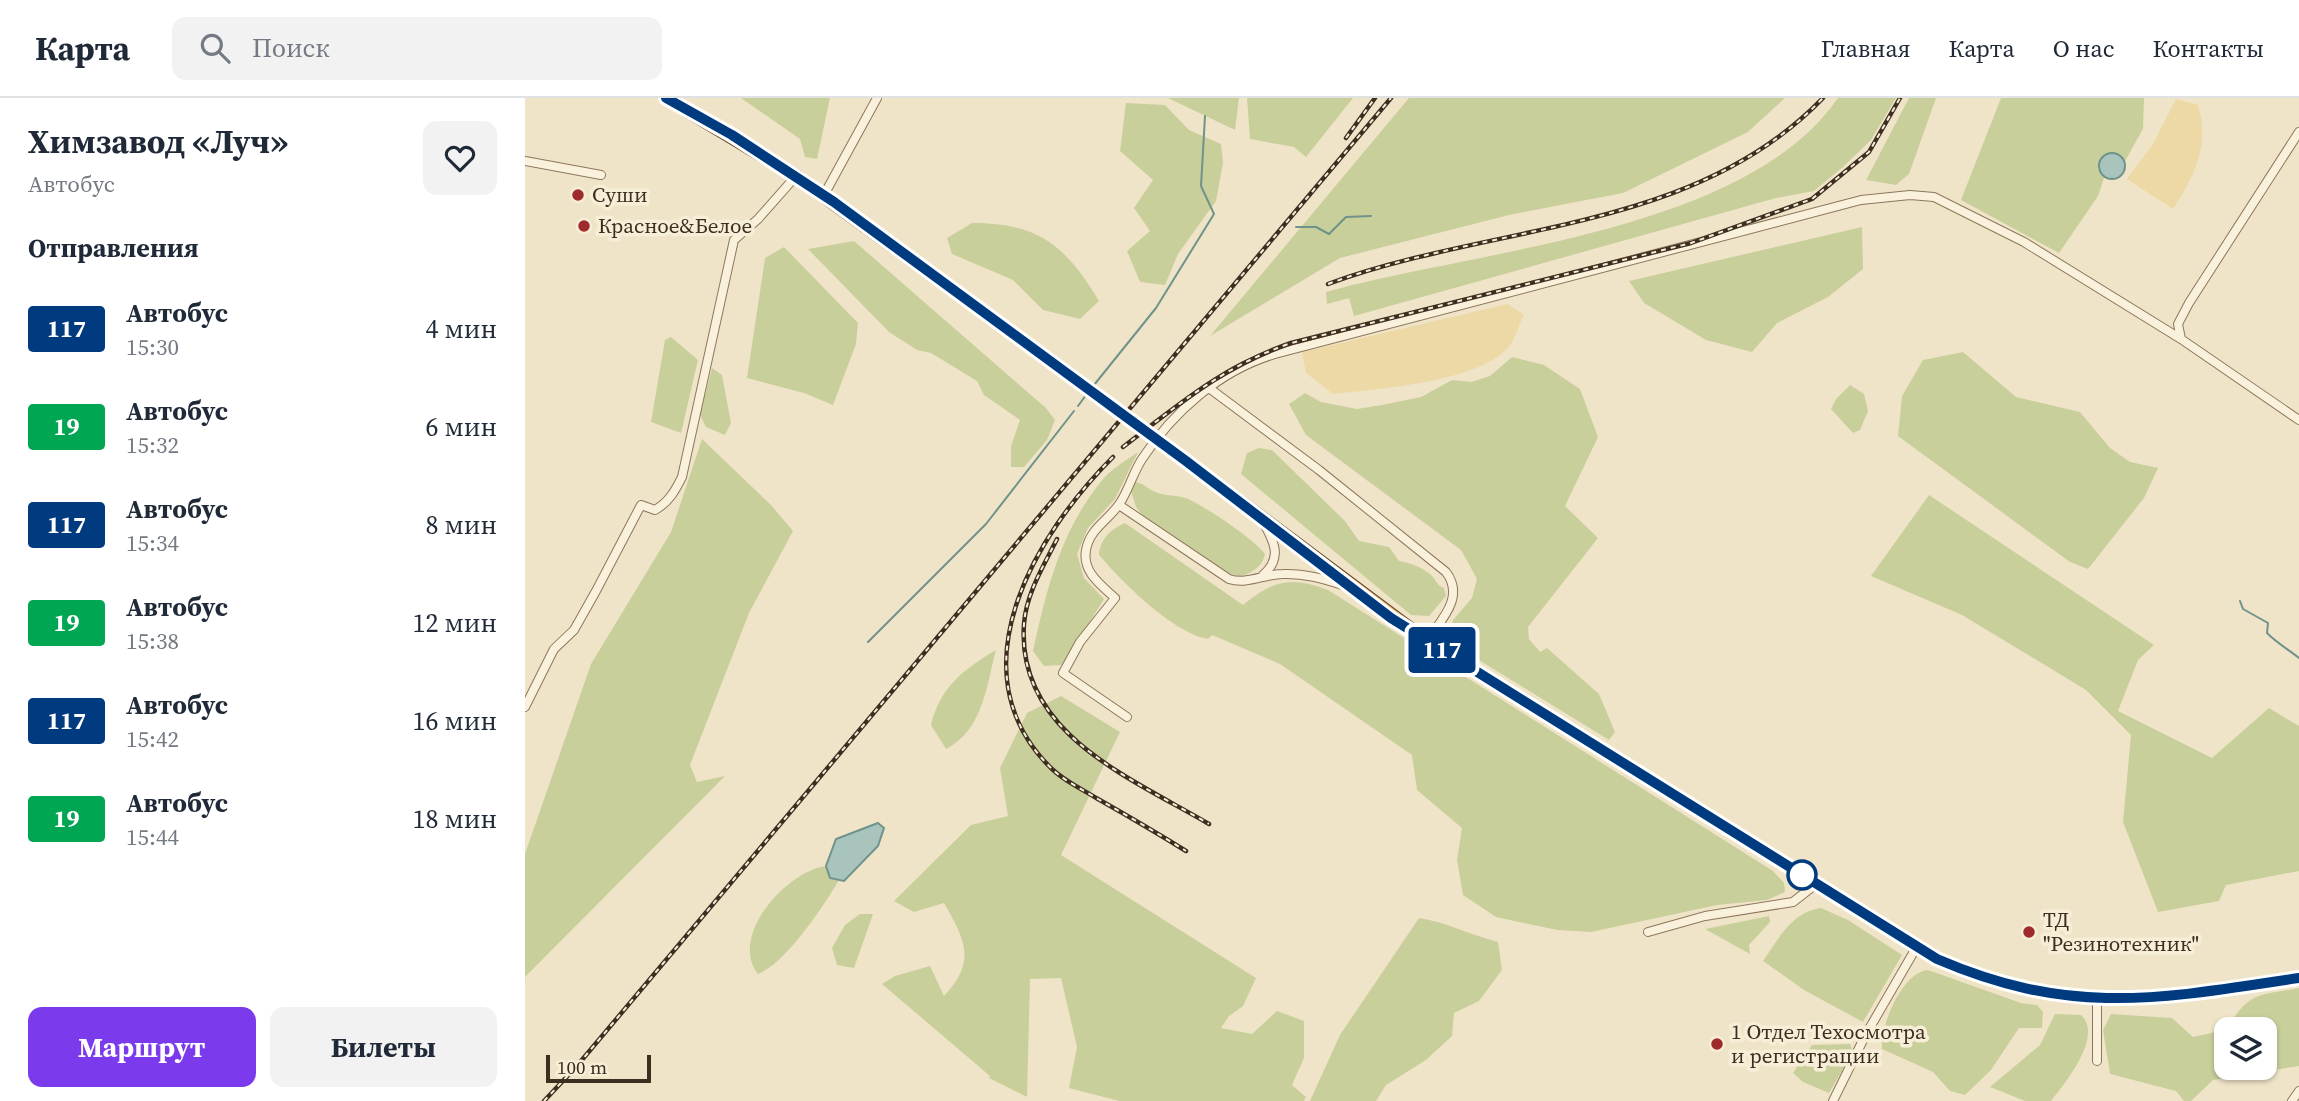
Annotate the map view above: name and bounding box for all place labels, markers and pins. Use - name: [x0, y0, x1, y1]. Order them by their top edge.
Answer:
- place label: Суши: [592, 180, 648, 209]
- marker: Суши: [570, 187, 586, 203]
- place label: Красное&Белое: [598, 211, 752, 240]
- marker: Красное&Белое: [576, 218, 592, 234]
- unlabelled marker: [1787, 860, 1817, 890]
- place label: ТД "Резинотехник": [2043, 905, 2199, 958]
- marker: ТД "Резинотехник": [2021, 924, 2037, 940]
- place label: 1 Отдел Техосмотра и регистрации: [1731, 1017, 1926, 1070]
- marker: 1 Отдел Техосмотра и регистрации: [1709, 1036, 1725, 1052]

